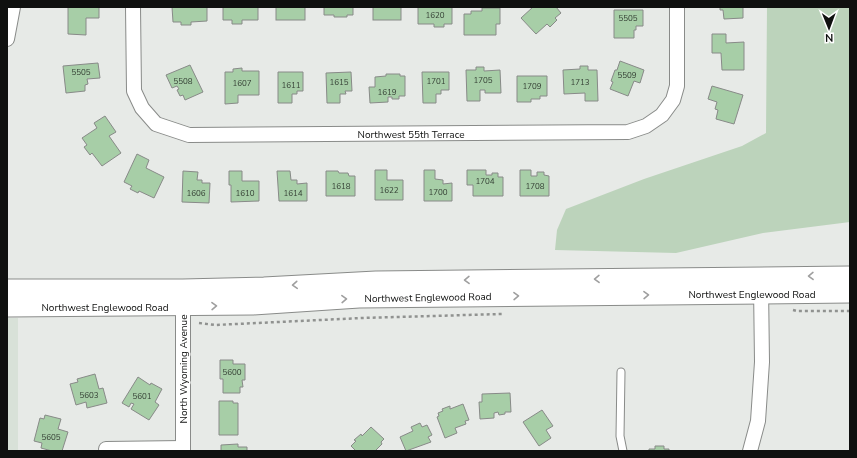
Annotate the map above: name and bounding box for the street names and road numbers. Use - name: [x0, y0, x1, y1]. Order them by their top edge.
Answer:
- street label: Northwest 55th Terrace: [357, 128, 465, 142]
- street label: Northwest Englewood Road: [688, 288, 816, 302]
- street label: Northwest Englewood Road: [364, 290, 492, 306]
- street label: Northwest Englewood Road: [41, 301, 169, 315]
- street label: North Wyoming Avenue: [177, 315, 191, 423]

